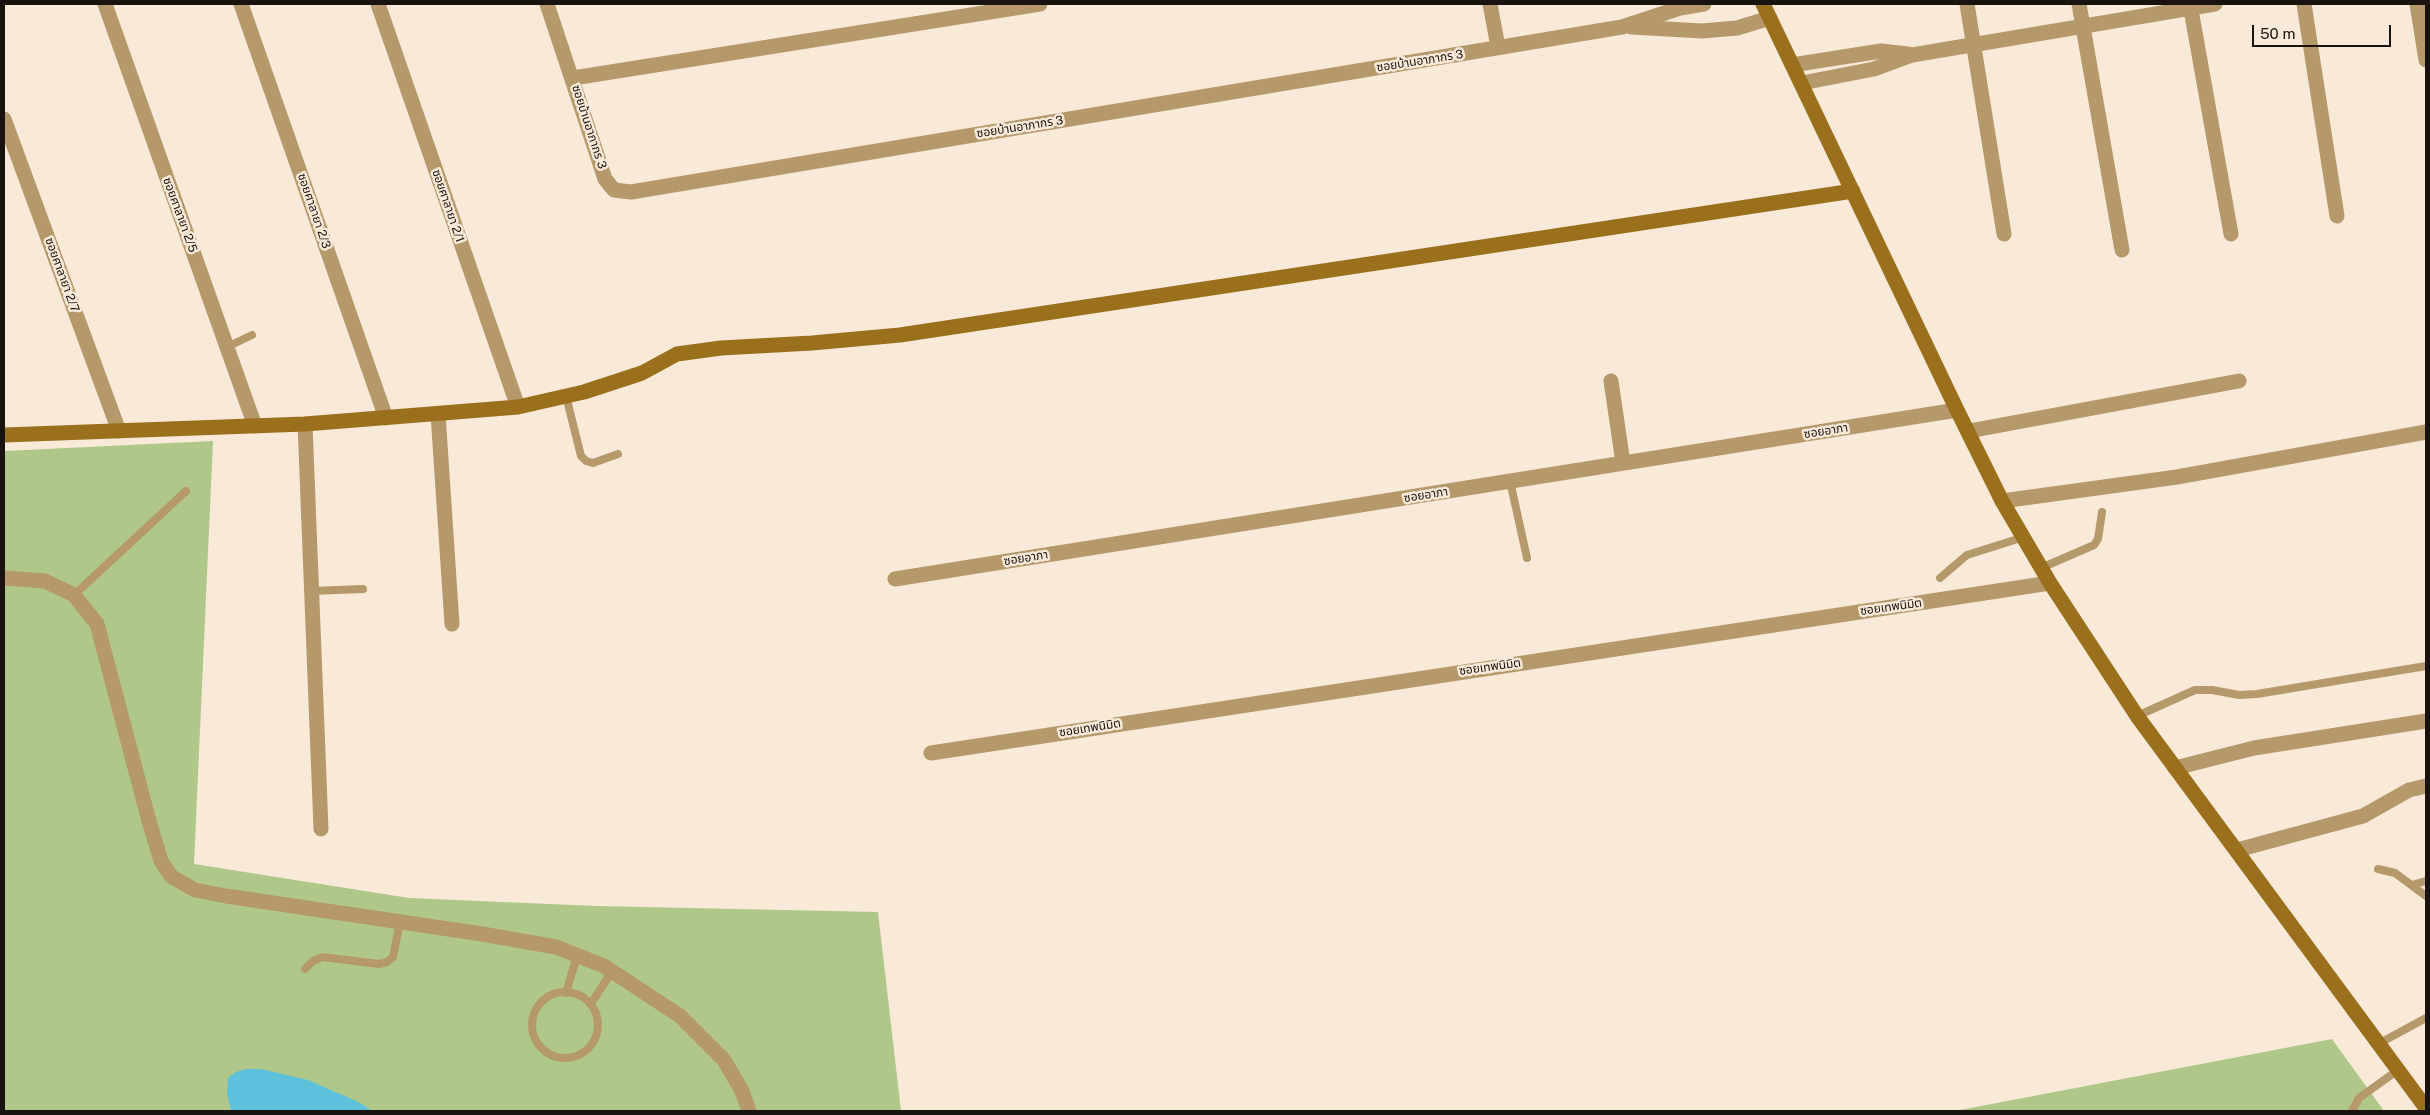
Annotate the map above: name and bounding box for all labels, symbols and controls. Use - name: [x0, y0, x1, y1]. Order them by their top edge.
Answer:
- scale bar: [2255, 15, 2394, 47]
- text: 50 m: [2260, 25, 2295, 42]
- street label: ซอยบ้านอาภากร 3: [1376, 47, 1464, 75]
- street label: ซอยบ้านอาภากร 3: [569, 83, 609, 171]
- street label: ซอยบ้านอาภากร 3: [976, 113, 1064, 141]
- street label: ซอยศาลายา 2/1: [429, 168, 467, 244]
- street label: ซอยศาลายา 2/3: [294, 171, 334, 251]
- street label: ซอยศาลายา 2/5: [160, 176, 200, 254]
- street label: ซอยศาลายา 2/7: [42, 236, 82, 314]
- street label: ซอยอาภา: [1803, 420, 1849, 442]
- street label: ซอยอาภา: [1403, 484, 1449, 506]
- street label: ซอยอาภา: [1003, 547, 1049, 569]
- street label: ซอยเทพนิมิต: [1859, 596, 1923, 618]
- street label: ซอยเทพนิมิต: [1458, 656, 1522, 678]
- street label: ซอยเทพนิมิต: [1058, 716, 1122, 740]

